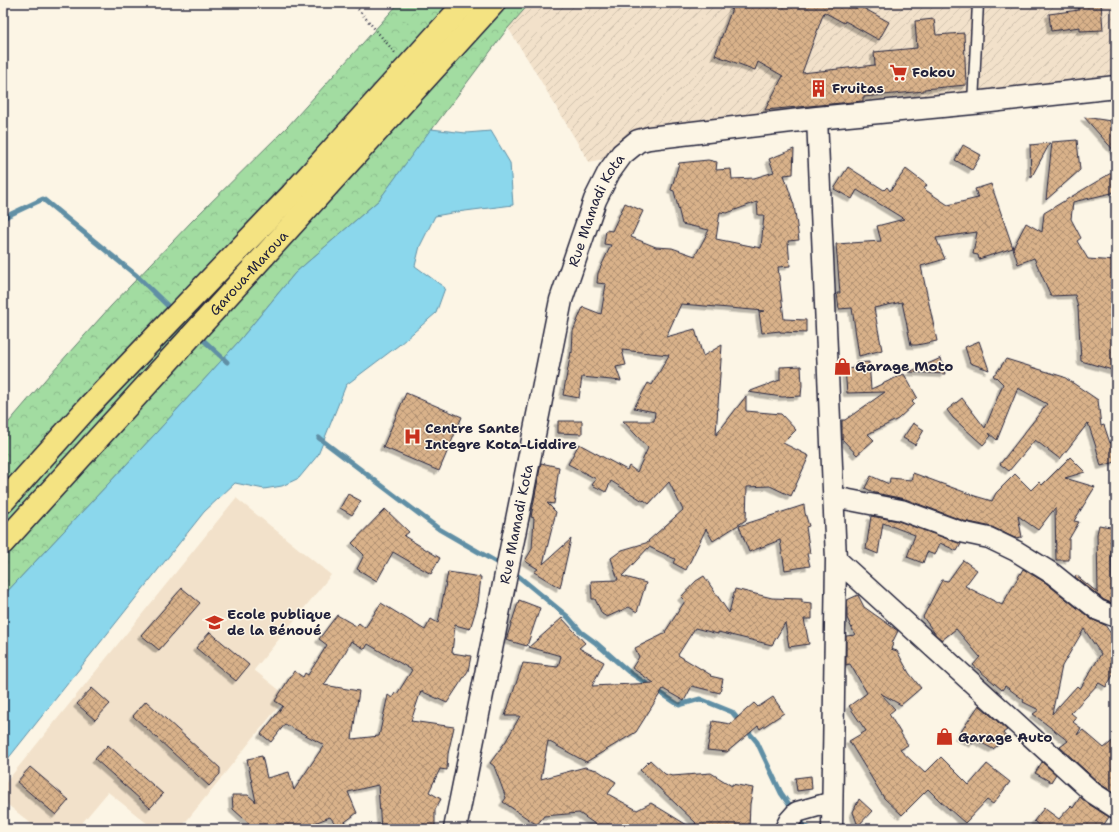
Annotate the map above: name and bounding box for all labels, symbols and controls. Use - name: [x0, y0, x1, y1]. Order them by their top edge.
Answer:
- supermarket icon: Fokou: [889, 62, 909, 82]
- place label: Fokou: [912, 63, 956, 81]
- building icon: Fruitas: [809, 78, 829, 98]
- place label: Fruitas: [832, 79, 884, 97]
- street label: Rue Mamadi Kota: [564, 150, 628, 269]
- street label: Garoua-Maroua: [205, 227, 292, 319]
- shop icon: Garage Moto: [832, 356, 852, 376]
- place label: Garage Moto: [855, 357, 953, 375]
- place label: Centre Sante Integre Kota-Liddire: [425, 419, 577, 453]
- hospital icon: Centre Sante Integre Kota-Liddire: [402, 426, 422, 446]
- street label: Rue Mamadi Kota: [495, 462, 537, 585]
- place label: Ecole publique de la Bénoué: [227, 605, 331, 639]
- school or university icon: Ecole publique de la Bénoué: [204, 612, 224, 632]
- shop icon: Garage Auto: [935, 727, 955, 747]
- place label: Garage Auto: [958, 728, 1052, 746]

